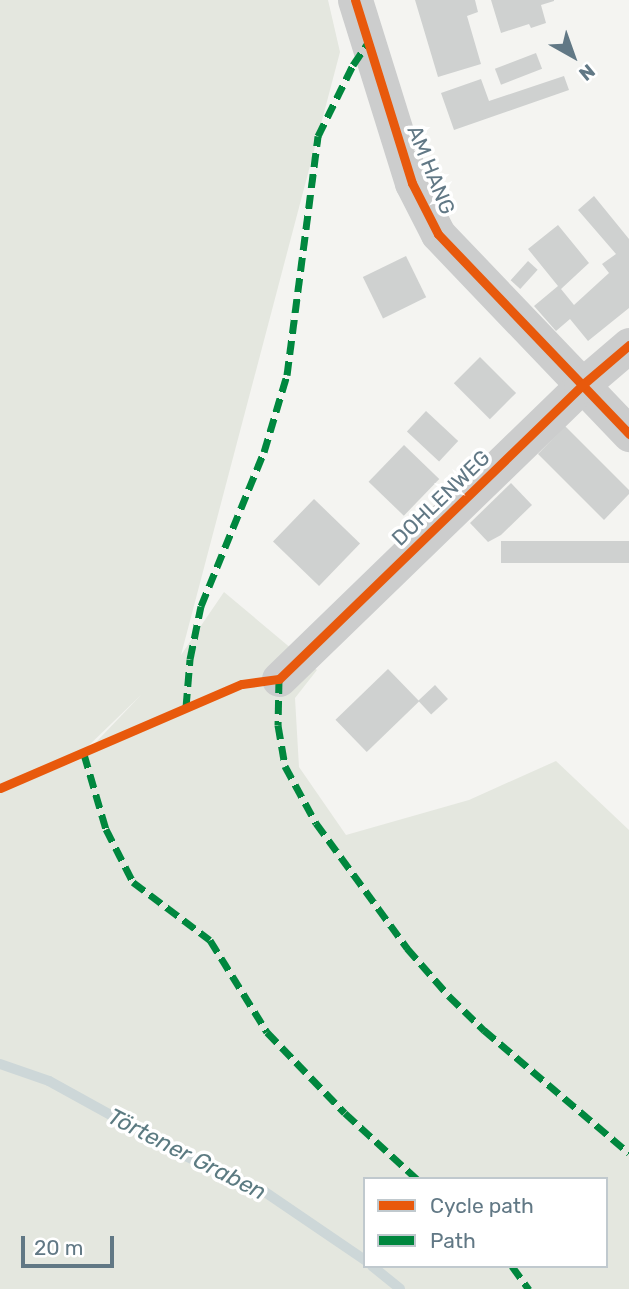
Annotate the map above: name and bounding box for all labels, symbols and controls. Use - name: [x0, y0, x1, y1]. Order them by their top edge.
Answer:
- north arrow: [538, 21, 608, 91]
- text: N: [574, 59, 599, 86]
- street label: AM HANG: [402, 122, 460, 218]
- street label: DOHLENWEG: [387, 445, 495, 551]
- water label: Törtener Graben: [103, 1102, 271, 1206]
- legend: [363, 1177, 608, 1268]
- text: Cycle path: [430, 1193, 534, 1218]
- scale bar: [24, 1222, 117, 1266]
- text: Path: [430, 1228, 476, 1253]
- text: 20 m: [34, 1235, 83, 1260]

